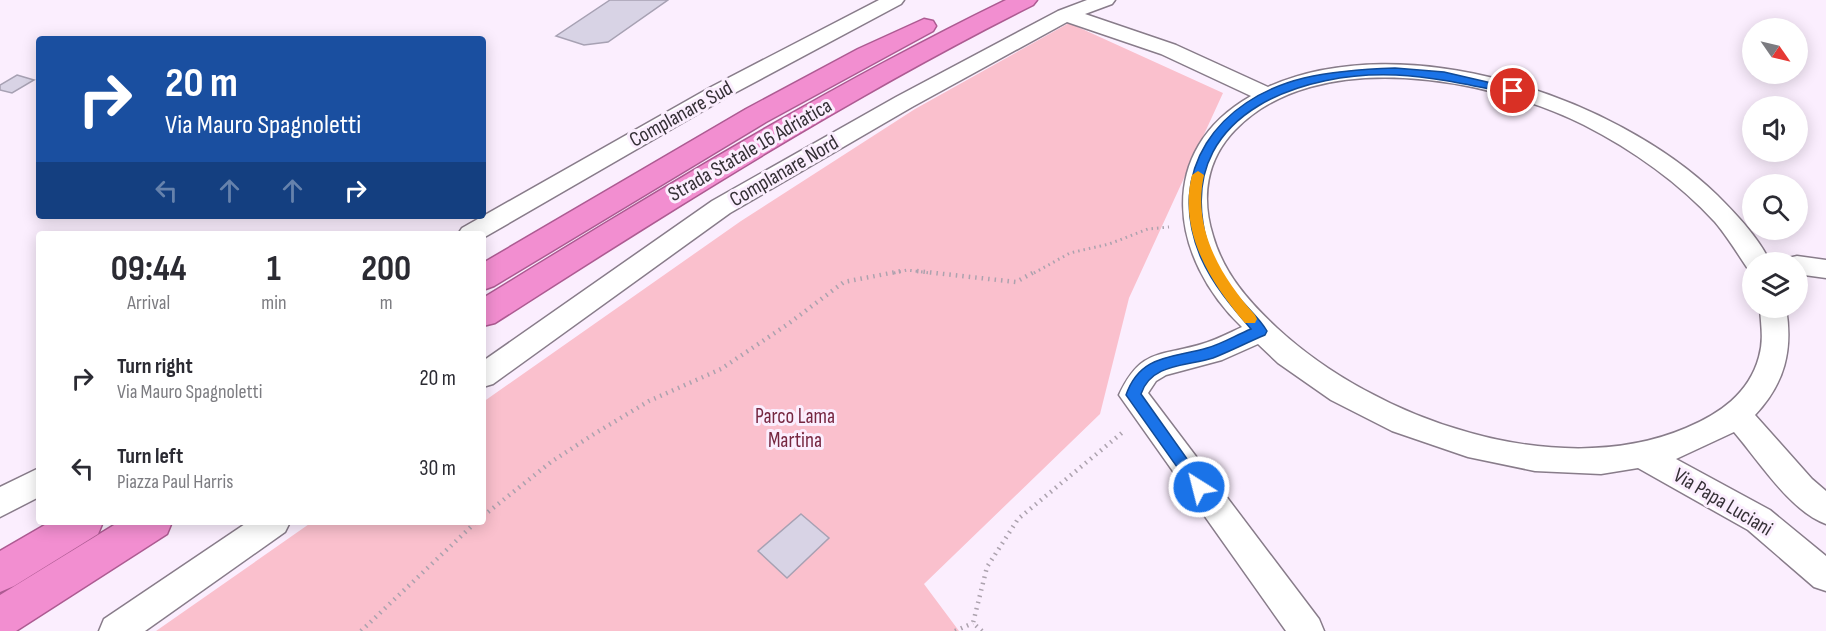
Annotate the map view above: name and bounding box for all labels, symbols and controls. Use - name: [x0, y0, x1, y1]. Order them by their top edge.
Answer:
- north arrow: [1742, 18, 1808, 84]
- map controls: [1742, 18, 1808, 318]
- text: 20 m: [165, 58, 238, 109]
- icon: right: [66, 60, 144, 138]
- pin: [1487, 65, 1538, 116]
- icon: arrive: [1496, 74, 1529, 107]
- street label: Complanare Sud: [625, 75, 737, 153]
- street label: Strada Statale 16 Adriatica: [664, 93, 836, 207]
- button: sound: [1742, 96, 1808, 162]
- text: Via Mauro Spagnoletti: [165, 109, 361, 141]
- street label: Complanare Nord: [725, 130, 843, 212]
- icon: left: [150, 174, 183, 207]
- icon: ahead: [213, 174, 246, 207]
- icon: ahead: [276, 174, 309, 207]
- icon: right: [339, 174, 372, 207]
- button: search: [1742, 174, 1808, 240]
- text: 09:44: [111, 248, 187, 291]
- text: 1: [267, 248, 281, 291]
- text: 200: [361, 248, 411, 291]
- button: layers: [1742, 252, 1808, 318]
- text: Arrival: [127, 291, 170, 315]
- text: min: [261, 291, 286, 315]
- text: m: [380, 291, 393, 315]
- text: Turn right: [117, 353, 193, 380]
- icon: right: [66, 362, 99, 395]
- text: 20 m: [420, 365, 456, 392]
- text: Via Mauro Spagnoletti: [117, 380, 262, 404]
- park label: Parco Lama Martina: [755, 404, 835, 453]
- text: Turn left: [117, 443, 183, 470]
- icon: left: [66, 452, 99, 485]
- text: 30 m: [419, 455, 456, 482]
- position arrow: [1167, 455, 1231, 519]
- street label: Via Papa Luciani: [1669, 463, 1777, 541]
- text: Piazza Paul Harris: [117, 470, 233, 494]

